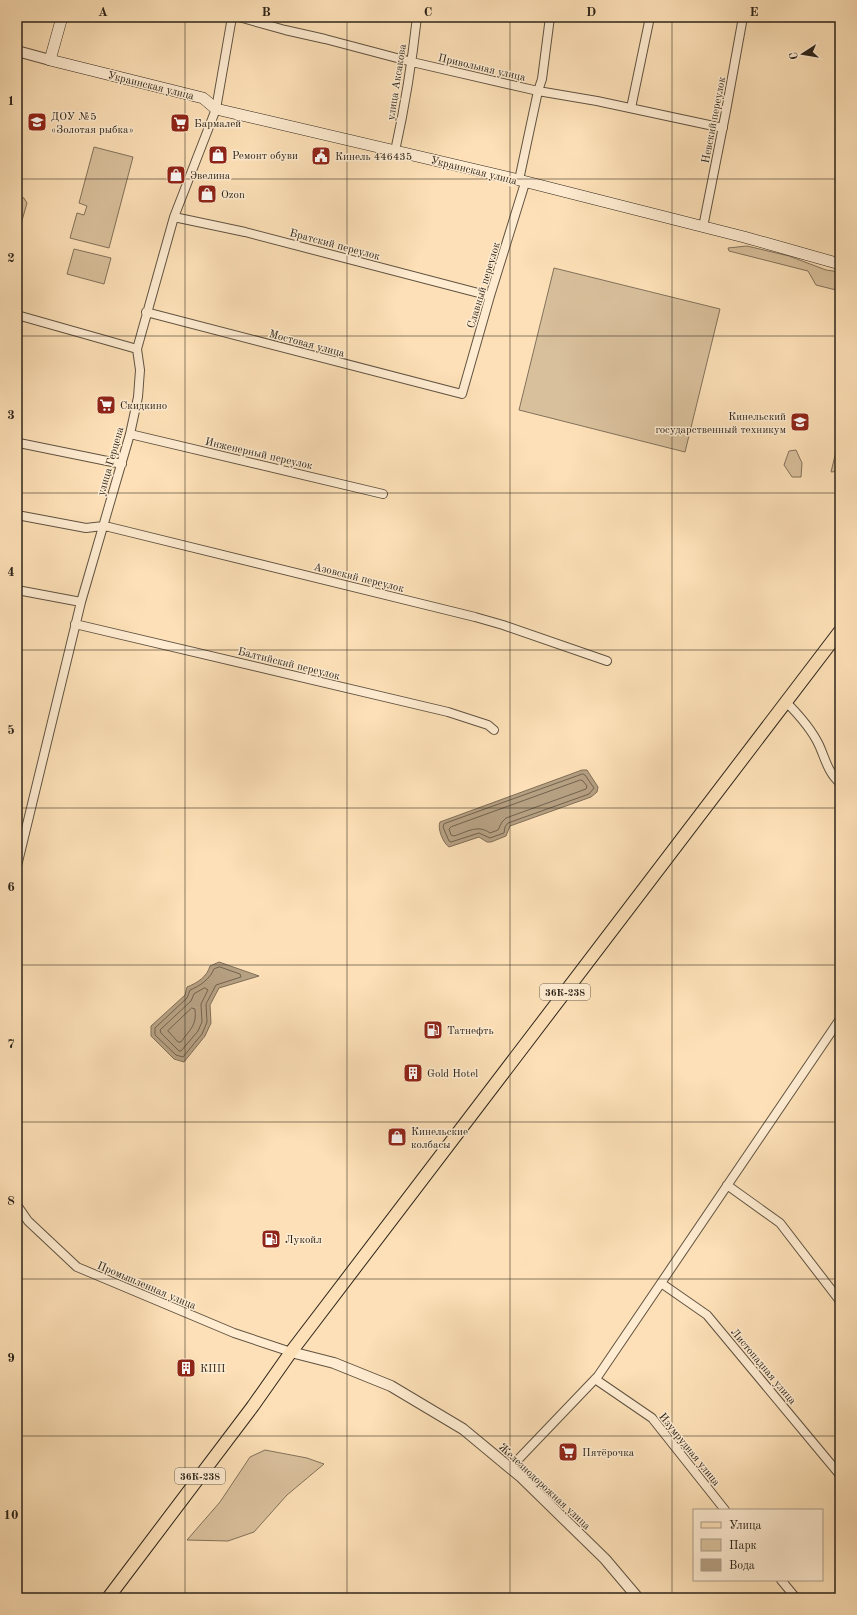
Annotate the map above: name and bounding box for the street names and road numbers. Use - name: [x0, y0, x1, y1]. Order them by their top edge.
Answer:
- street label: улица Аксакова: [386, 43, 409, 121]
- street label: Привольная улица: [437, 53, 527, 84]
- street label: Украинская улица: [106, 70, 196, 103]
- street label: Невский переулок: [701, 76, 728, 164]
- street label: Украинская улица: [429, 155, 519, 188]
- street label: Братский переулок: [288, 228, 381, 263]
- street label: Славный переулок: [466, 241, 503, 330]
- street label: Мостовая улица: [268, 329, 346, 360]
- street label: улица Герцена: [96, 425, 127, 497]
- street label: Инженерный переулок: [204, 437, 314, 472]
- street label: Азовский переулок: [312, 562, 405, 595]
- street label: Балтийский переулок: [237, 646, 341, 683]
- road number: 36К-238: [540, 984, 590, 1000]
- street label: Промышленная улица: [95, 1261, 198, 1312]
- street label: Листопадная улица: [728, 1327, 798, 1407]
- street label: Изумрудная улица: [656, 1412, 722, 1489]
- street label: Железнодорожная улица: [496, 1442, 592, 1533]
- road number: 36К-238: [175, 1468, 225, 1484]

